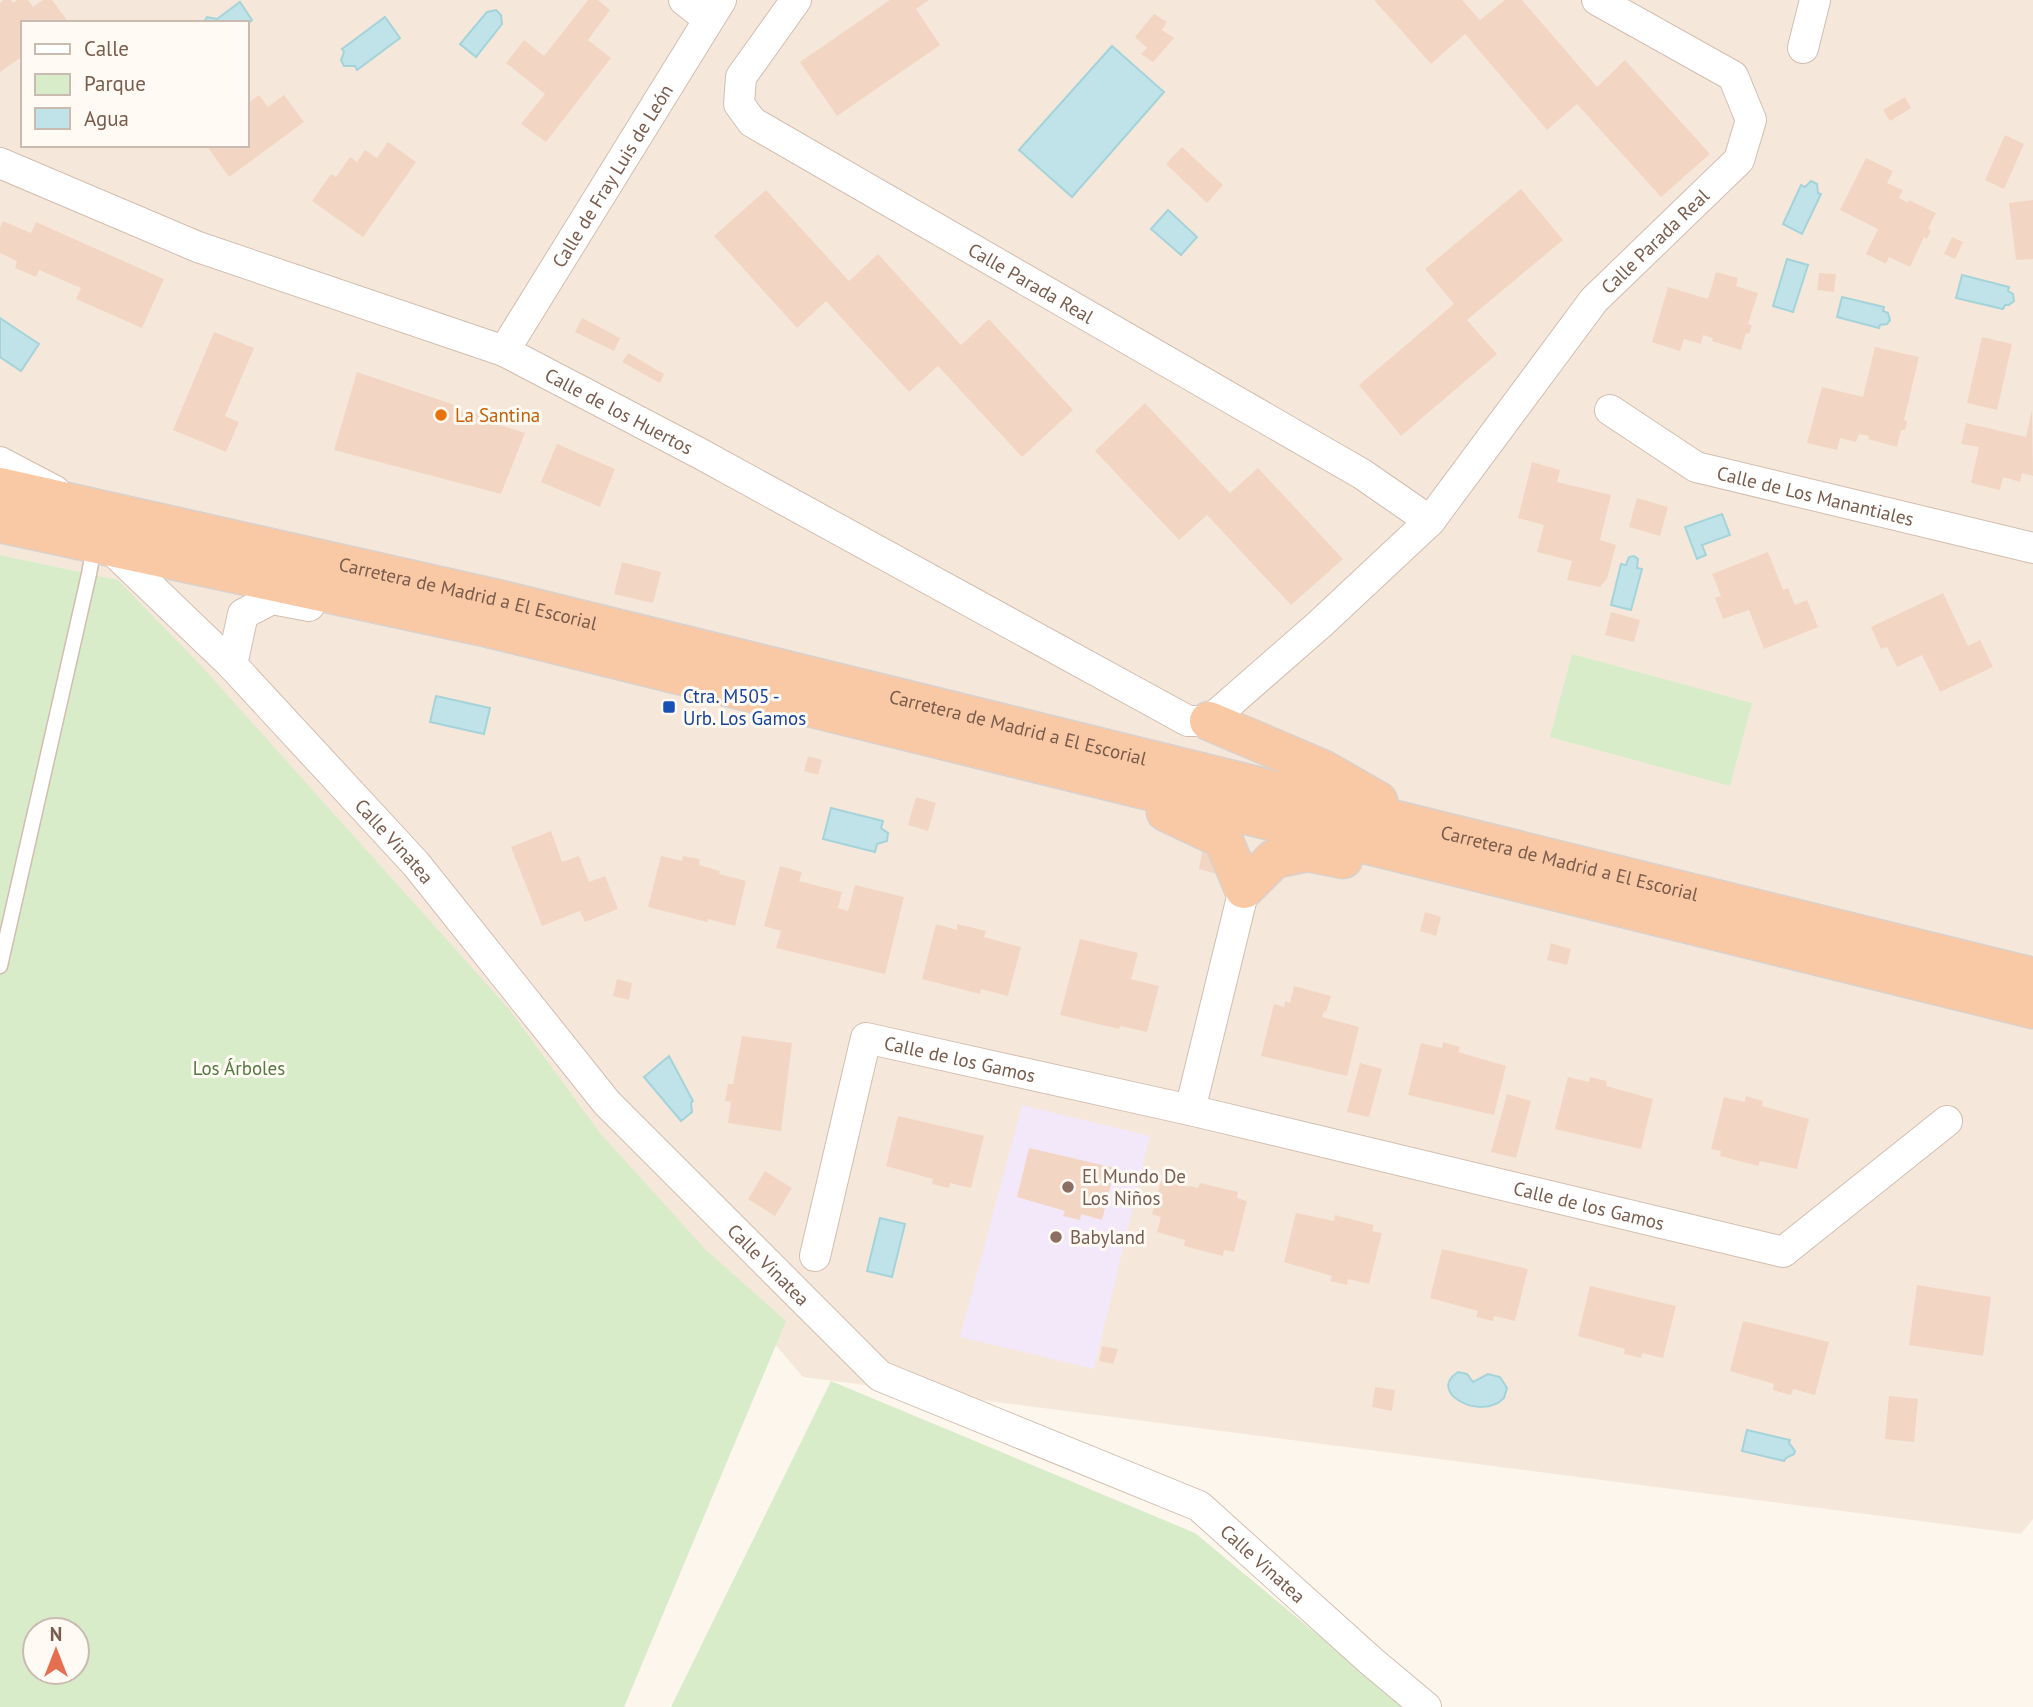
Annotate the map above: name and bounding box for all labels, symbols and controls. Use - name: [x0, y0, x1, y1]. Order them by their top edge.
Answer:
- legend: [21, 21, 248, 147]
- text: Calle: [84, 35, 129, 62]
- text: Parque: [84, 70, 146, 97]
- street label: Calle de Fray Luis de León: [547, 80, 678, 272]
- text: Agua: [84, 105, 129, 132]
- street label: Calle Parada Real: [1596, 183, 1714, 299]
- street label: Calle Parada Real: [964, 237, 1098, 329]
- street label: Calle de los Huertos: [541, 363, 697, 460]
- place label: La Santina: [455, 403, 540, 427]
- marker: La Santina: [433, 407, 449, 423]
- street label: Calle de Los Manantiales: [1715, 460, 1916, 531]
- street label: Carretera de Madrid a El Escorial: [337, 552, 600, 635]
- place label: Ctra. M505 - Urb. Los Gamos: [683, 684, 806, 730]
- street label: Carretera de Madrid a El Escorial: [887, 684, 1150, 771]
- marker: Ctra. M505 - Urb. Los Gamos: [661, 699, 677, 715]
- street label: Calle Vinatea: [350, 794, 439, 888]
- street label: Carretera de Madrid a El Escorial: [1438, 820, 1701, 906]
- street label: Calle de los Gamos: [882, 1030, 1038, 1087]
- park label: Los Árboles: [193, 1056, 285, 1080]
- place label: El Mundo De Los Niños: [1082, 1164, 1186, 1210]
- street label: Calle de los Gamos: [1511, 1176, 1667, 1235]
- marker: El Mundo De Los Niños: [1060, 1179, 1076, 1195]
- street label: Calle Vinatea: [723, 1219, 815, 1311]
- place label: Babyland: [1070, 1225, 1145, 1249]
- marker: Babyland: [1048, 1229, 1064, 1245]
- street label: Calle Vinatea: [1215, 1519, 1310, 1608]
- north arrow: [21, 1616, 91, 1686]
- text: N: [50, 1622, 62, 1646]

